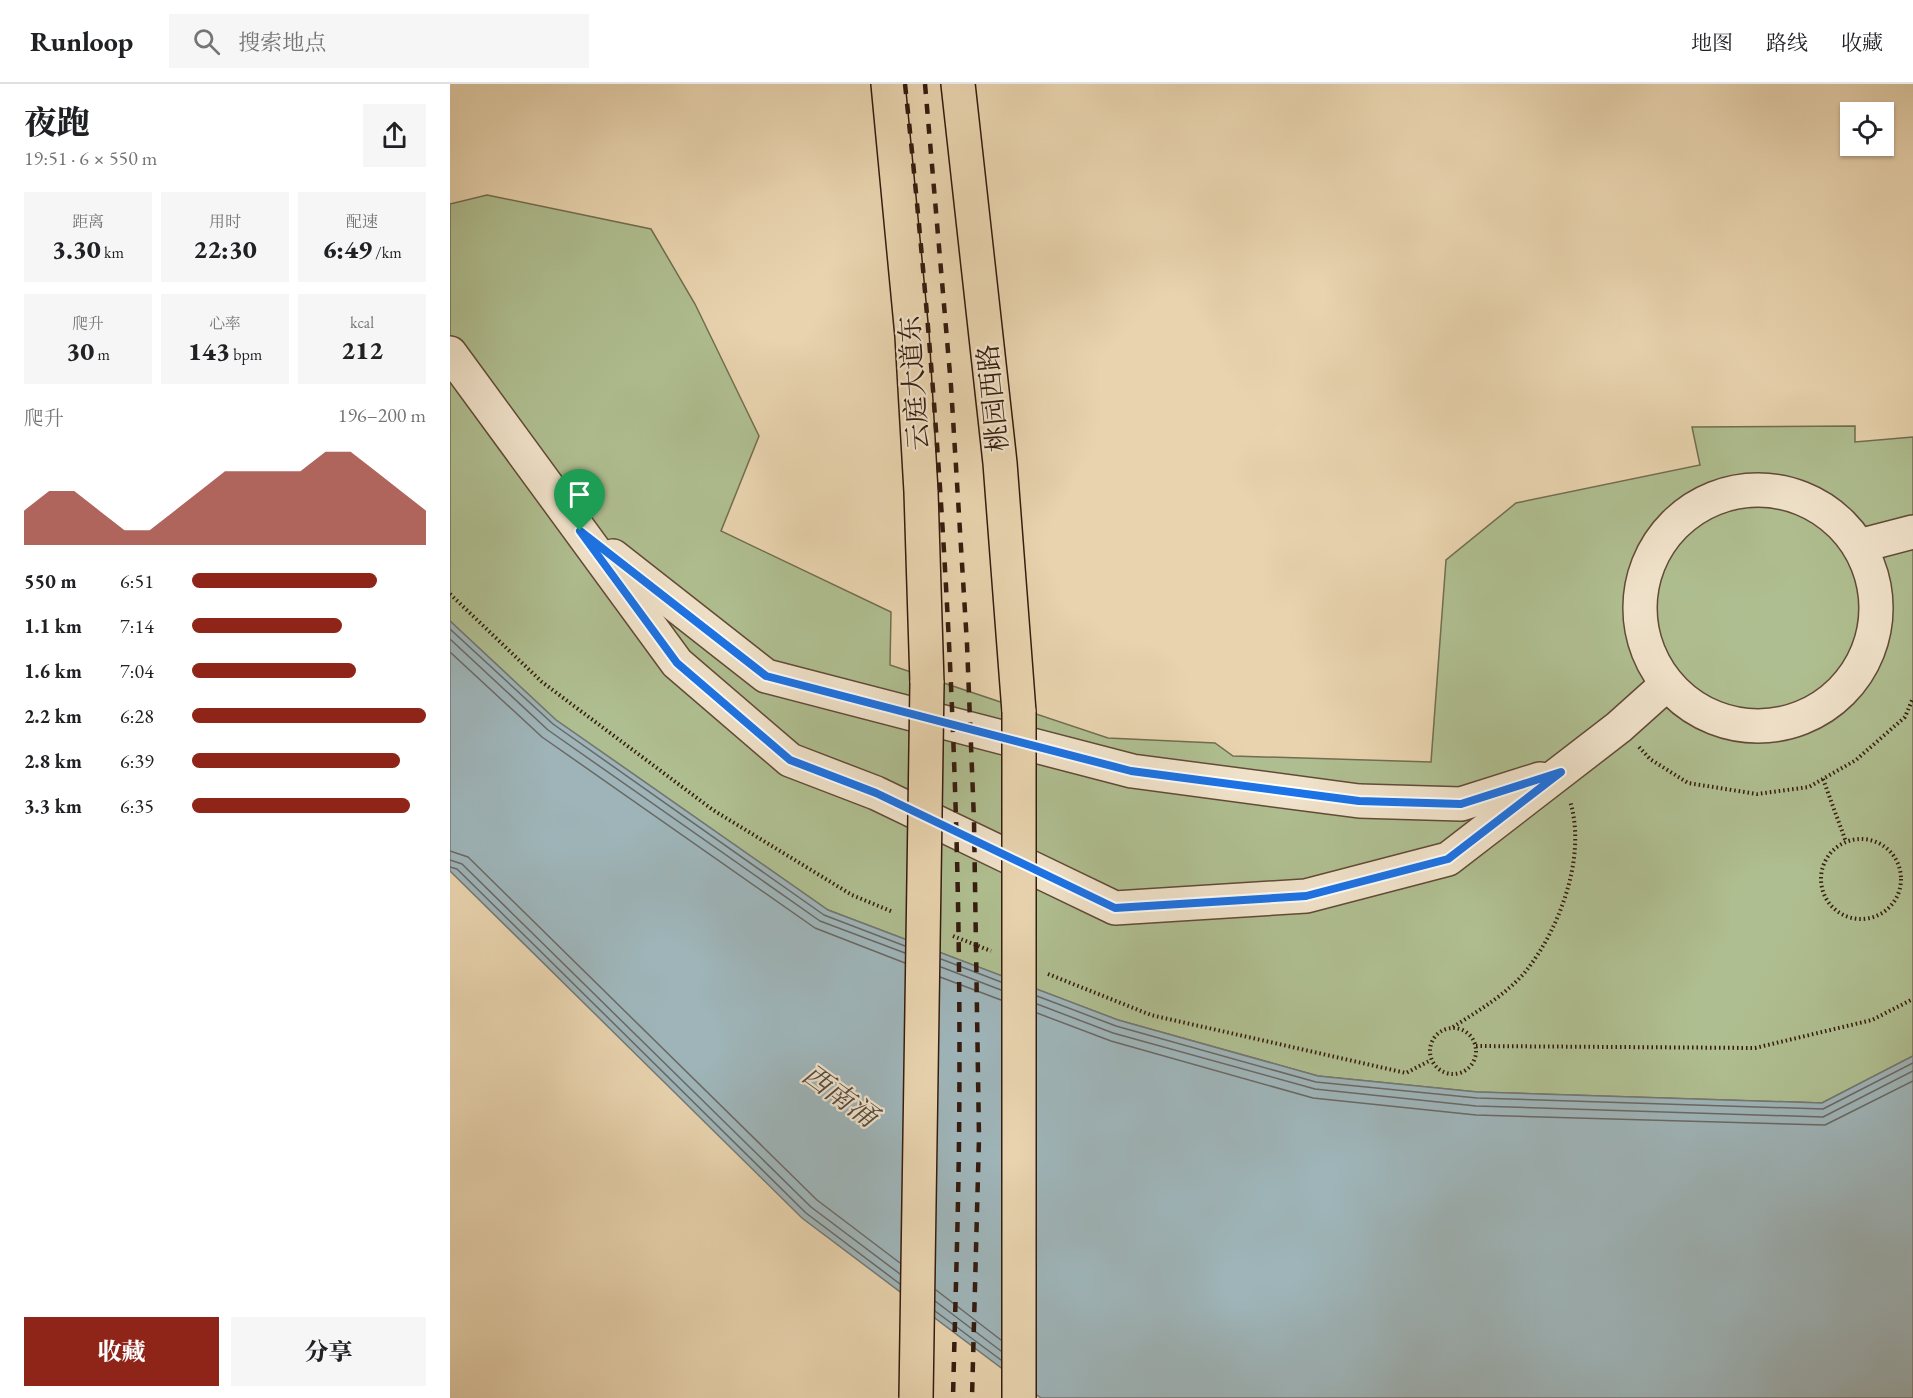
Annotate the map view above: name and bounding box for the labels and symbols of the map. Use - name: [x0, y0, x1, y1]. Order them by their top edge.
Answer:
- street label: 云庭大道东: [891, 314, 936, 452]
- street label: 桃园西路: [969, 343, 1016, 454]
- pin: [554, 469, 605, 531]
- water label: 西南涌: [795, 1056, 887, 1136]

